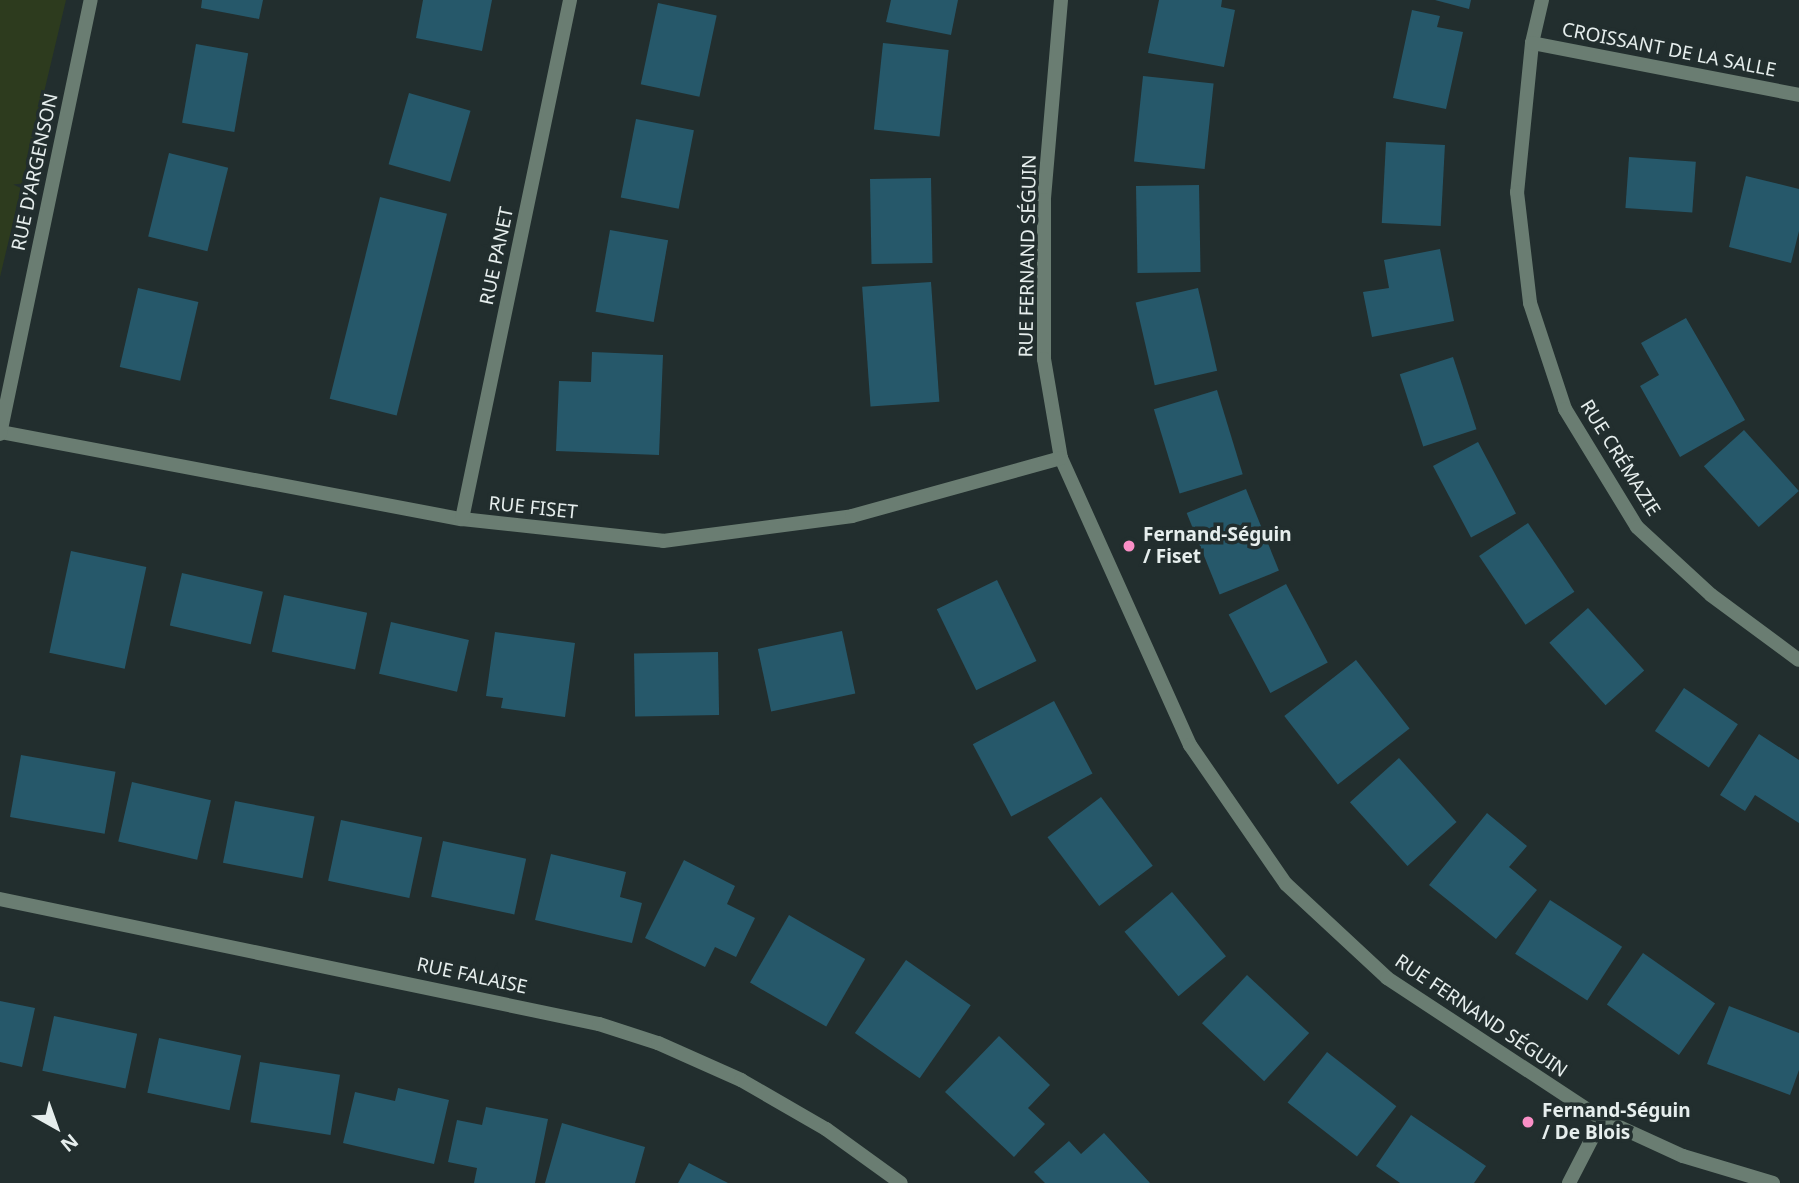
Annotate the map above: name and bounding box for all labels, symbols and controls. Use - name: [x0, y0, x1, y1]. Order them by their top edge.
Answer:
- street label: CROISSANT DE LA SALLE: [1560, 18, 1778, 82]
- street label: RUE D'ARGENSON: [7, 91, 63, 253]
- street label: RUE FERNAND SÉGUIN: [1015, 154, 1041, 358]
- street label: RUE PANET: [476, 205, 518, 307]
- street label: RUE CRÉMAZIE: [1575, 396, 1665, 520]
- street label: RUE FISET: [488, 492, 578, 524]
- place label: Fernand-Séguin / Fiset: [1143, 524, 1292, 568]
- marker: Fernand-Séguin / Fiset: [1121, 538, 1137, 554]
- street label: RUE FERNAND SÉGUIN: [1391, 950, 1571, 1082]
- street label: RUE FALAISE: [415, 953, 529, 999]
- north arrow: [21, 1092, 91, 1162]
- place label: Fernand-Séguin / De Blois: [1542, 1100, 1691, 1144]
- marker: Fernand-Séguin / De Blois: [1520, 1114, 1536, 1130]
- text: N: [55, 1128, 84, 1158]

